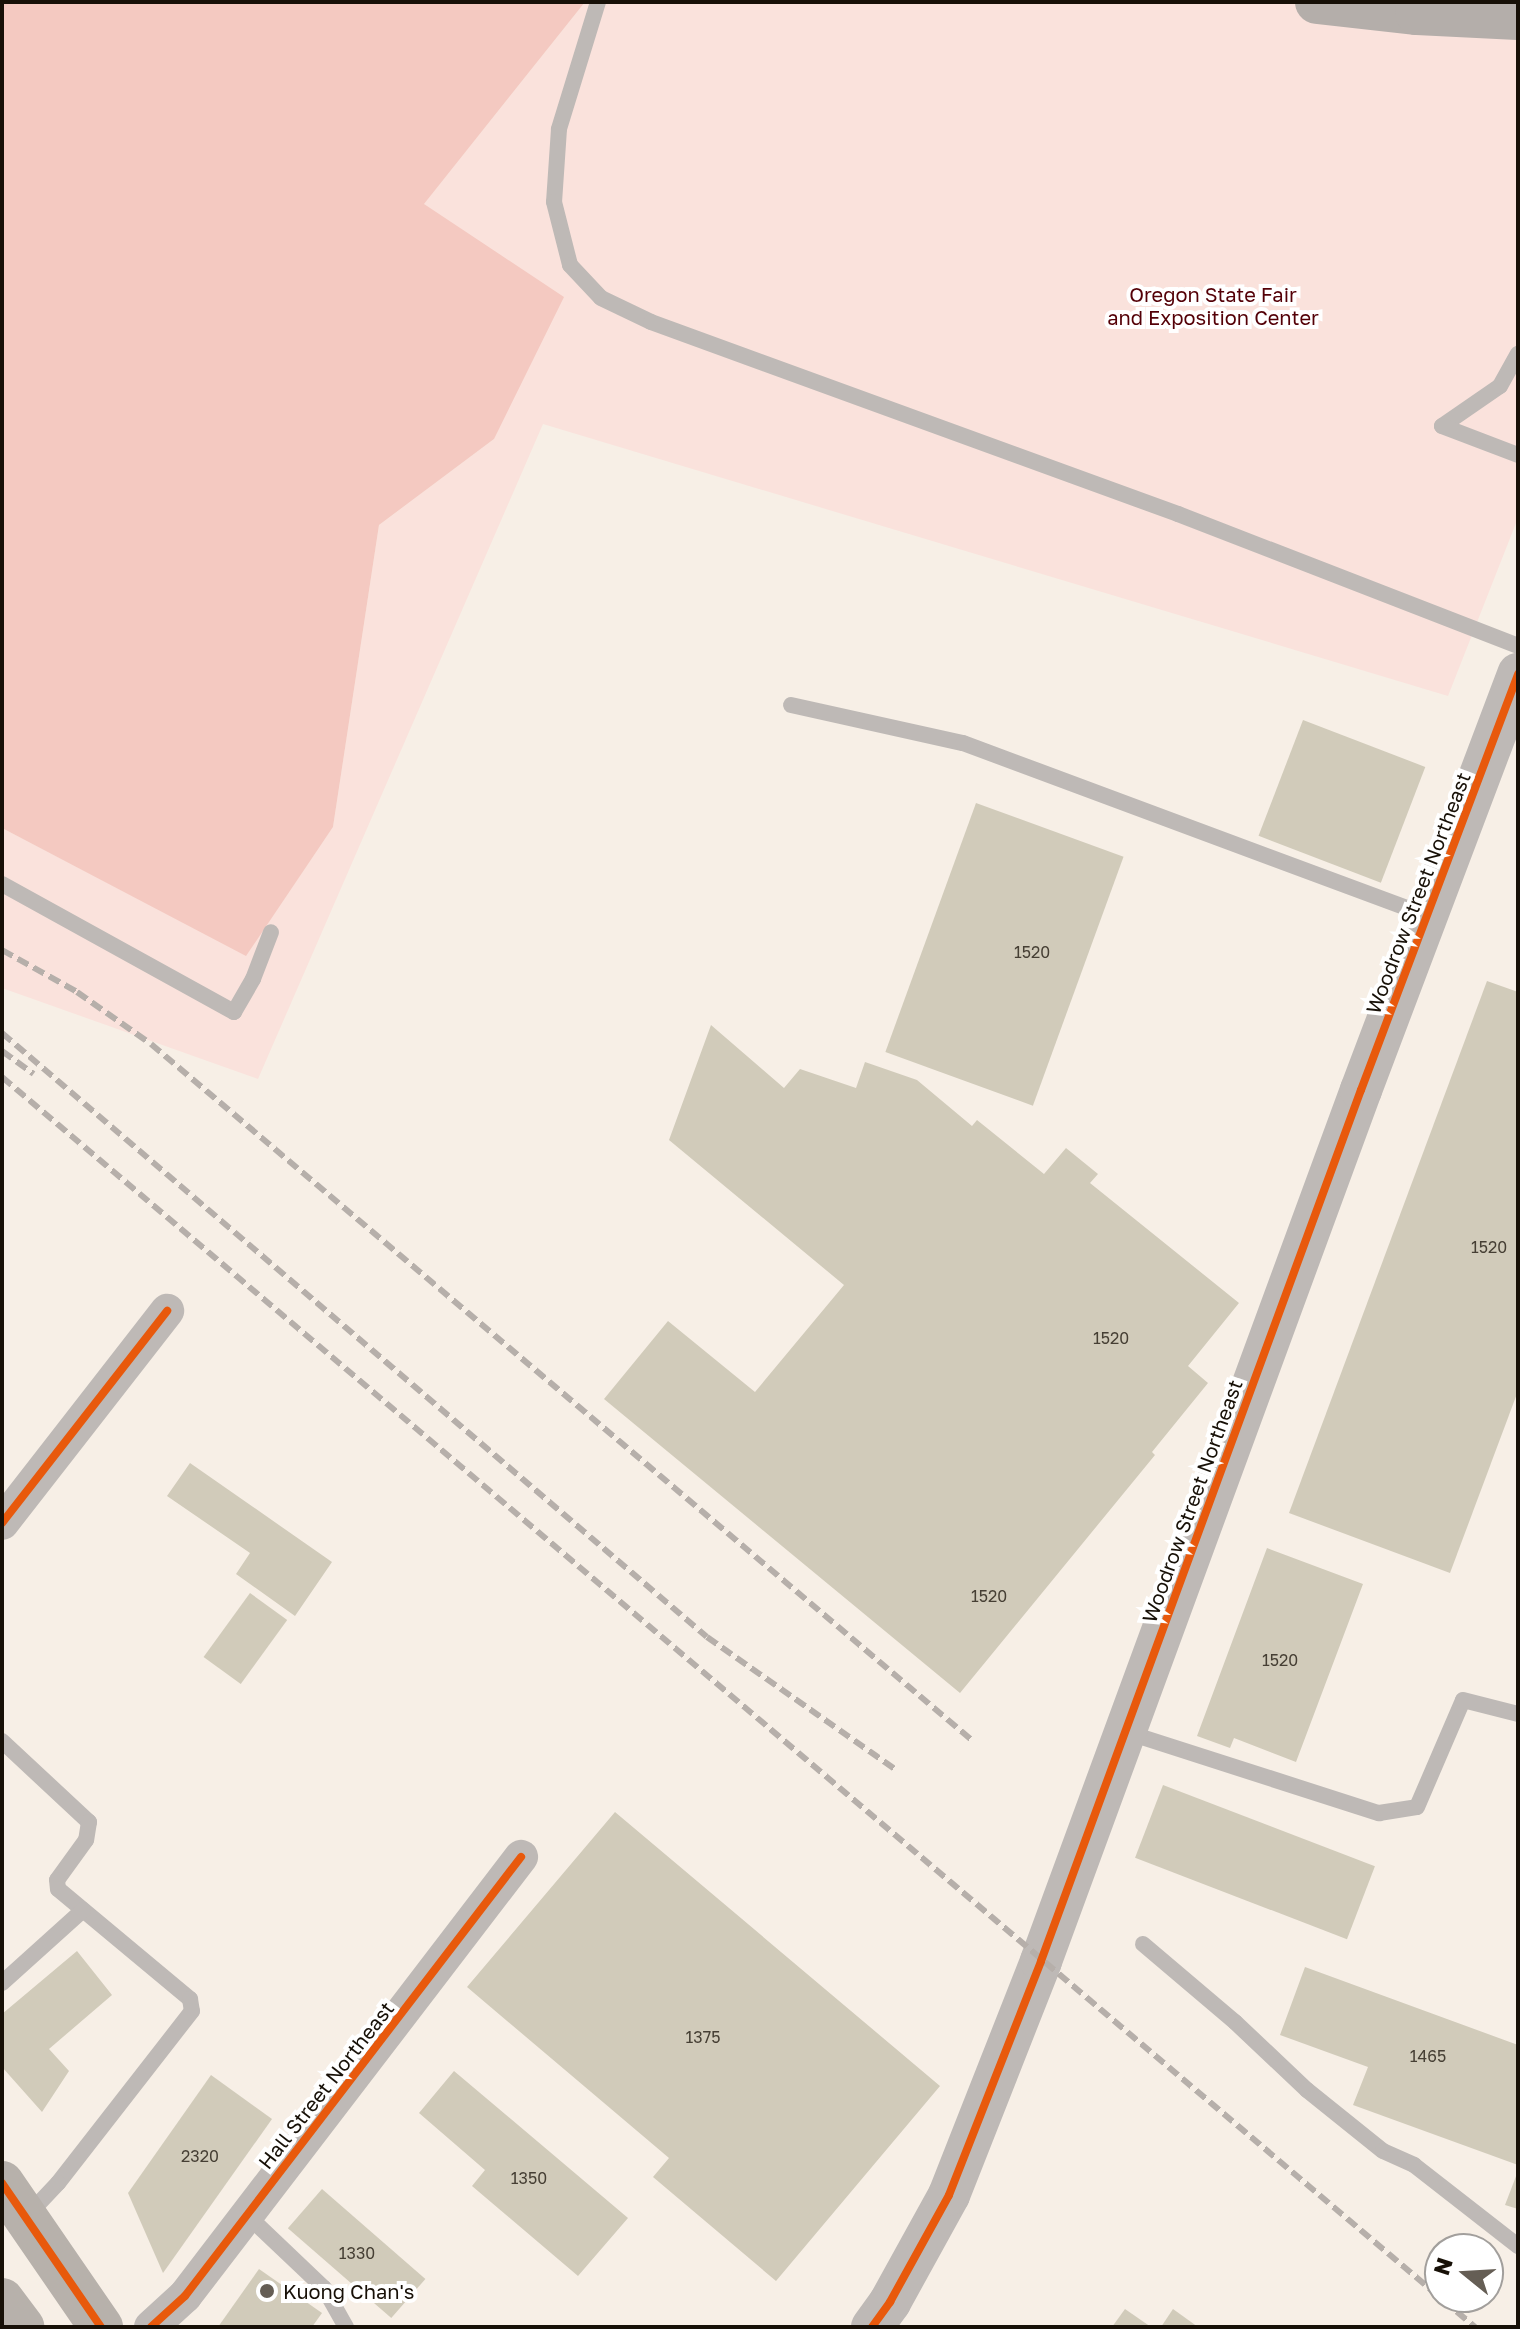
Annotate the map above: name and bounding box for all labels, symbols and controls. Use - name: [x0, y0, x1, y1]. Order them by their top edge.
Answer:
- park label: Oregon State Fair and Exposition Center: [1107, 283, 1319, 330]
- street label: Woodrow Street Northeast: [1361, 769, 1475, 1017]
- house number: 1520: [1014, 942, 1050, 962]
- house number: 1520: [1471, 1237, 1507, 1257]
- house number: 1520: [1093, 1328, 1129, 1348]
- street label: Woodrow Street Northeast: [1137, 1376, 1247, 1626]
- house number: 1520: [971, 1586, 1007, 1606]
- house number: 1520: [1262, 1650, 1298, 1670]
- street label: Hall Street Northeast: [253, 1997, 399, 2173]
- house number: 1375: [686, 2027, 720, 2047]
- house number: 1465: [1410, 2046, 1446, 2066]
- house number: 2320: [181, 2146, 219, 2166]
- house number: 1350: [511, 2168, 547, 2188]
- north arrow: [1424, 2233, 1504, 2313]
- house number: 1330: [339, 2243, 375, 2263]
- text: N: [1427, 2254, 1458, 2278]
- place label: Kuong Chan's: [283, 2279, 414, 2303]
- marker: Kuong Chan's: [258, 2282, 276, 2300]

